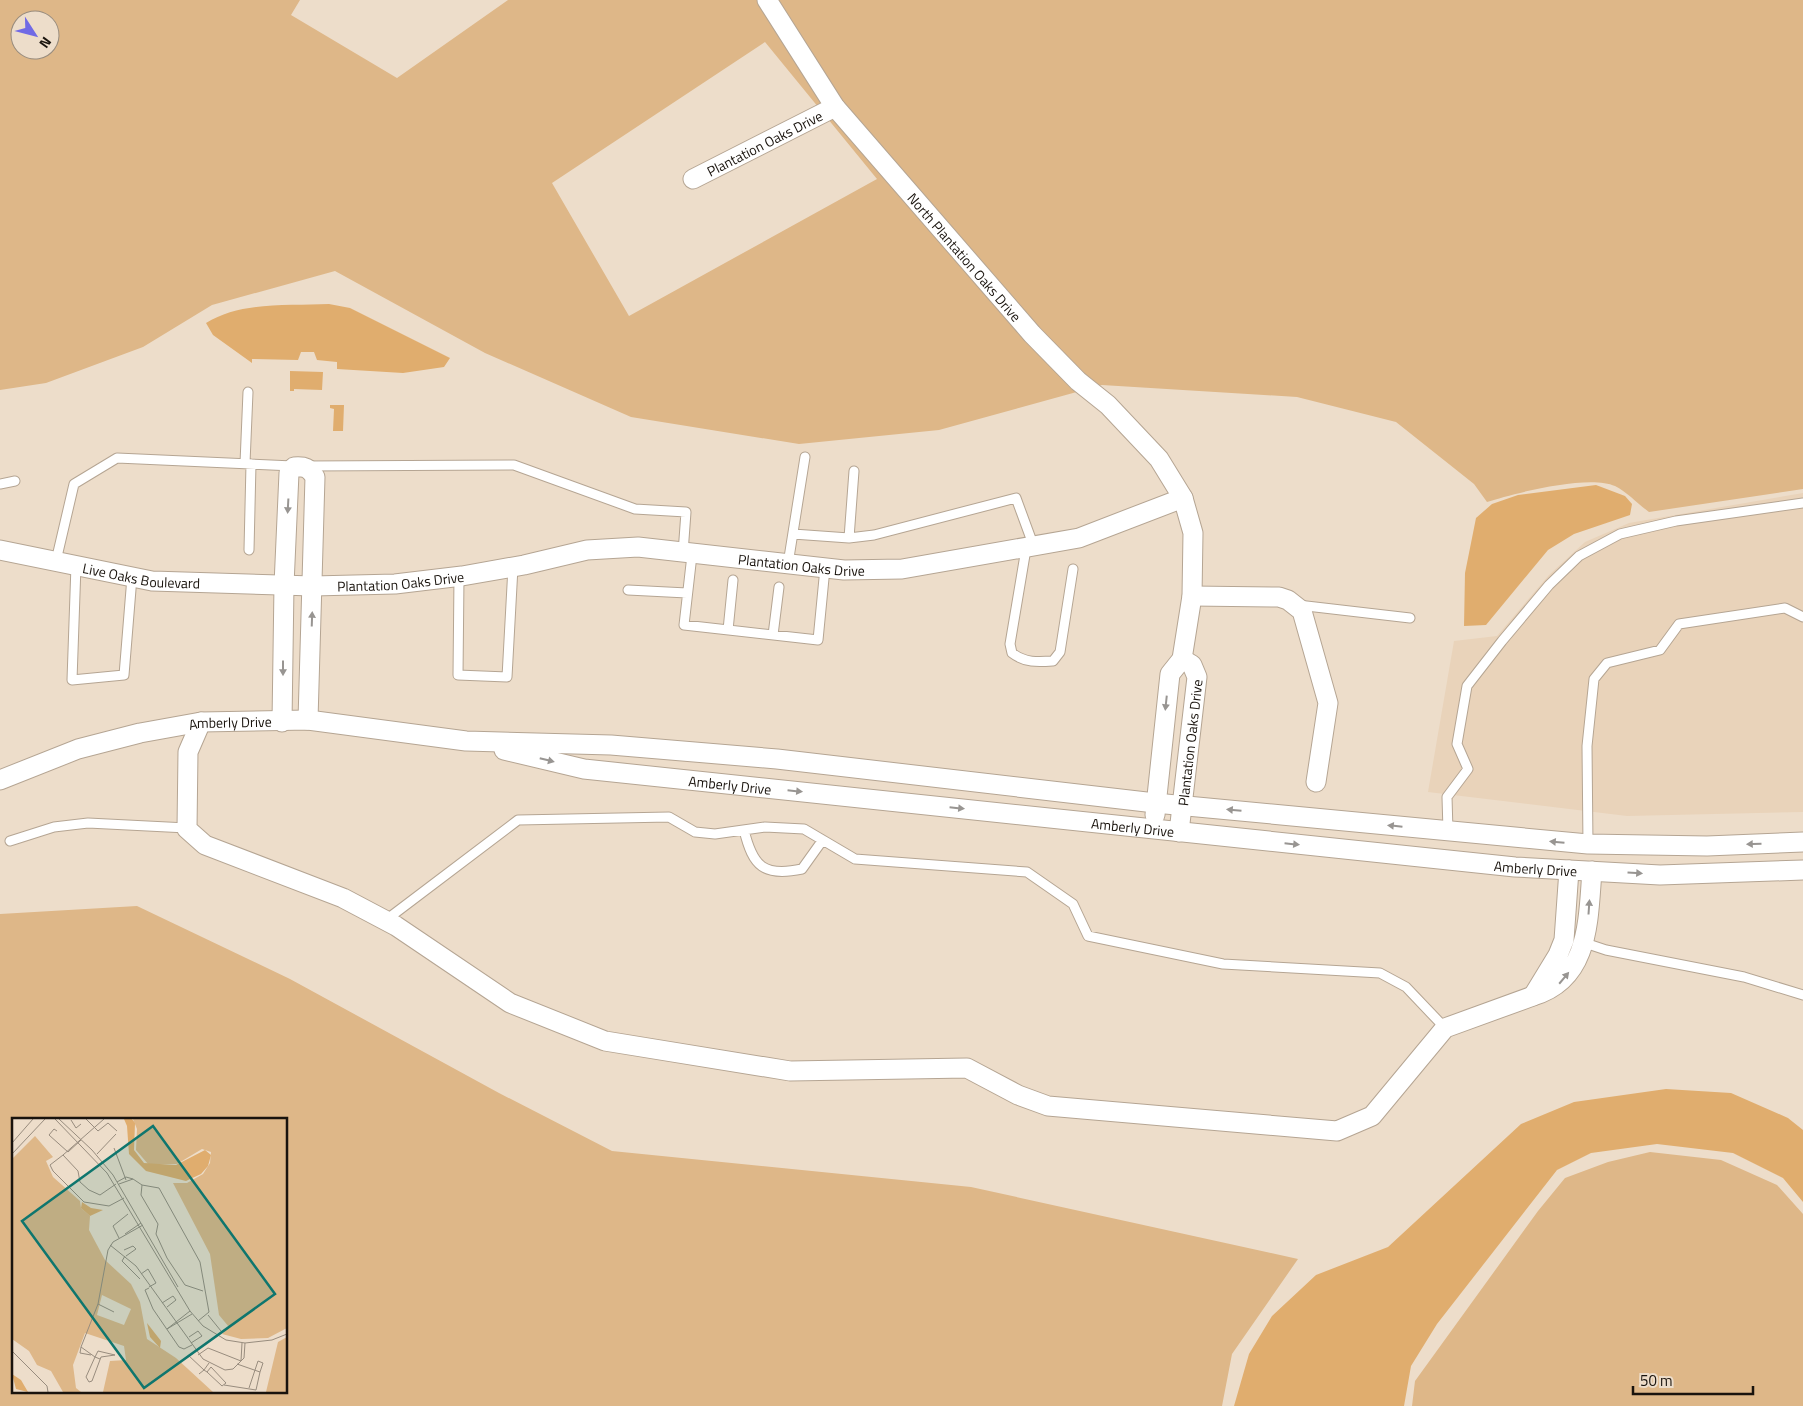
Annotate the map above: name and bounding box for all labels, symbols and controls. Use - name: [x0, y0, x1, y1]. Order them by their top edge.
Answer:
- north arrow: [10, 10, 60, 60]
- text: N: [35, 33, 57, 53]
- street label: Plantation Oaks Drive: [703, 105, 826, 181]
- street label: North Plantation Oaks Drive: [903, 188, 1027, 326]
- one-way arrow: [283, 498, 291, 514]
- street label: Plantation Oaks Drive: [737, 548, 865, 581]
- street label: Live Oaks Boulevard: [81, 557, 200, 593]
- street label: Plantation Oaks Drive: [337, 565, 465, 596]
- one-way arrow: [308, 611, 316, 627]
- one-way arrow: [279, 661, 287, 677]
- street label: Plantation Oaks Drive: [1172, 678, 1207, 807]
- one-way arrow: [1162, 695, 1170, 711]
- street label: Amberly Drive: [187, 710, 272, 735]
- one-way arrow: [540, 756, 555, 764]
- street label: Amberly Drive: [688, 770, 772, 799]
- one-way arrow: [788, 787, 804, 795]
- one-way arrow: [949, 805, 965, 813]
- one-way arrow: [1225, 806, 1241, 814]
- street label: Amberly Drive: [1090, 812, 1175, 842]
- one-way arrow: [1387, 822, 1403, 830]
- one-way arrow: [1549, 838, 1565, 846]
- one-way arrow: [1285, 840, 1301, 848]
- one-way arrow: [1746, 840, 1762, 848]
- street label: Amberly Drive: [1493, 854, 1578, 881]
- one-way arrow: [1627, 870, 1643, 878]
- one-way arrow: [1586, 899, 1594, 915]
- one-way arrow: [1558, 972, 1569, 985]
- inset map: [12, 1118, 288, 1394]
- scale bar: [1633, 1364, 1753, 1396]
- text: 50 m: [1640, 1369, 1673, 1392]

